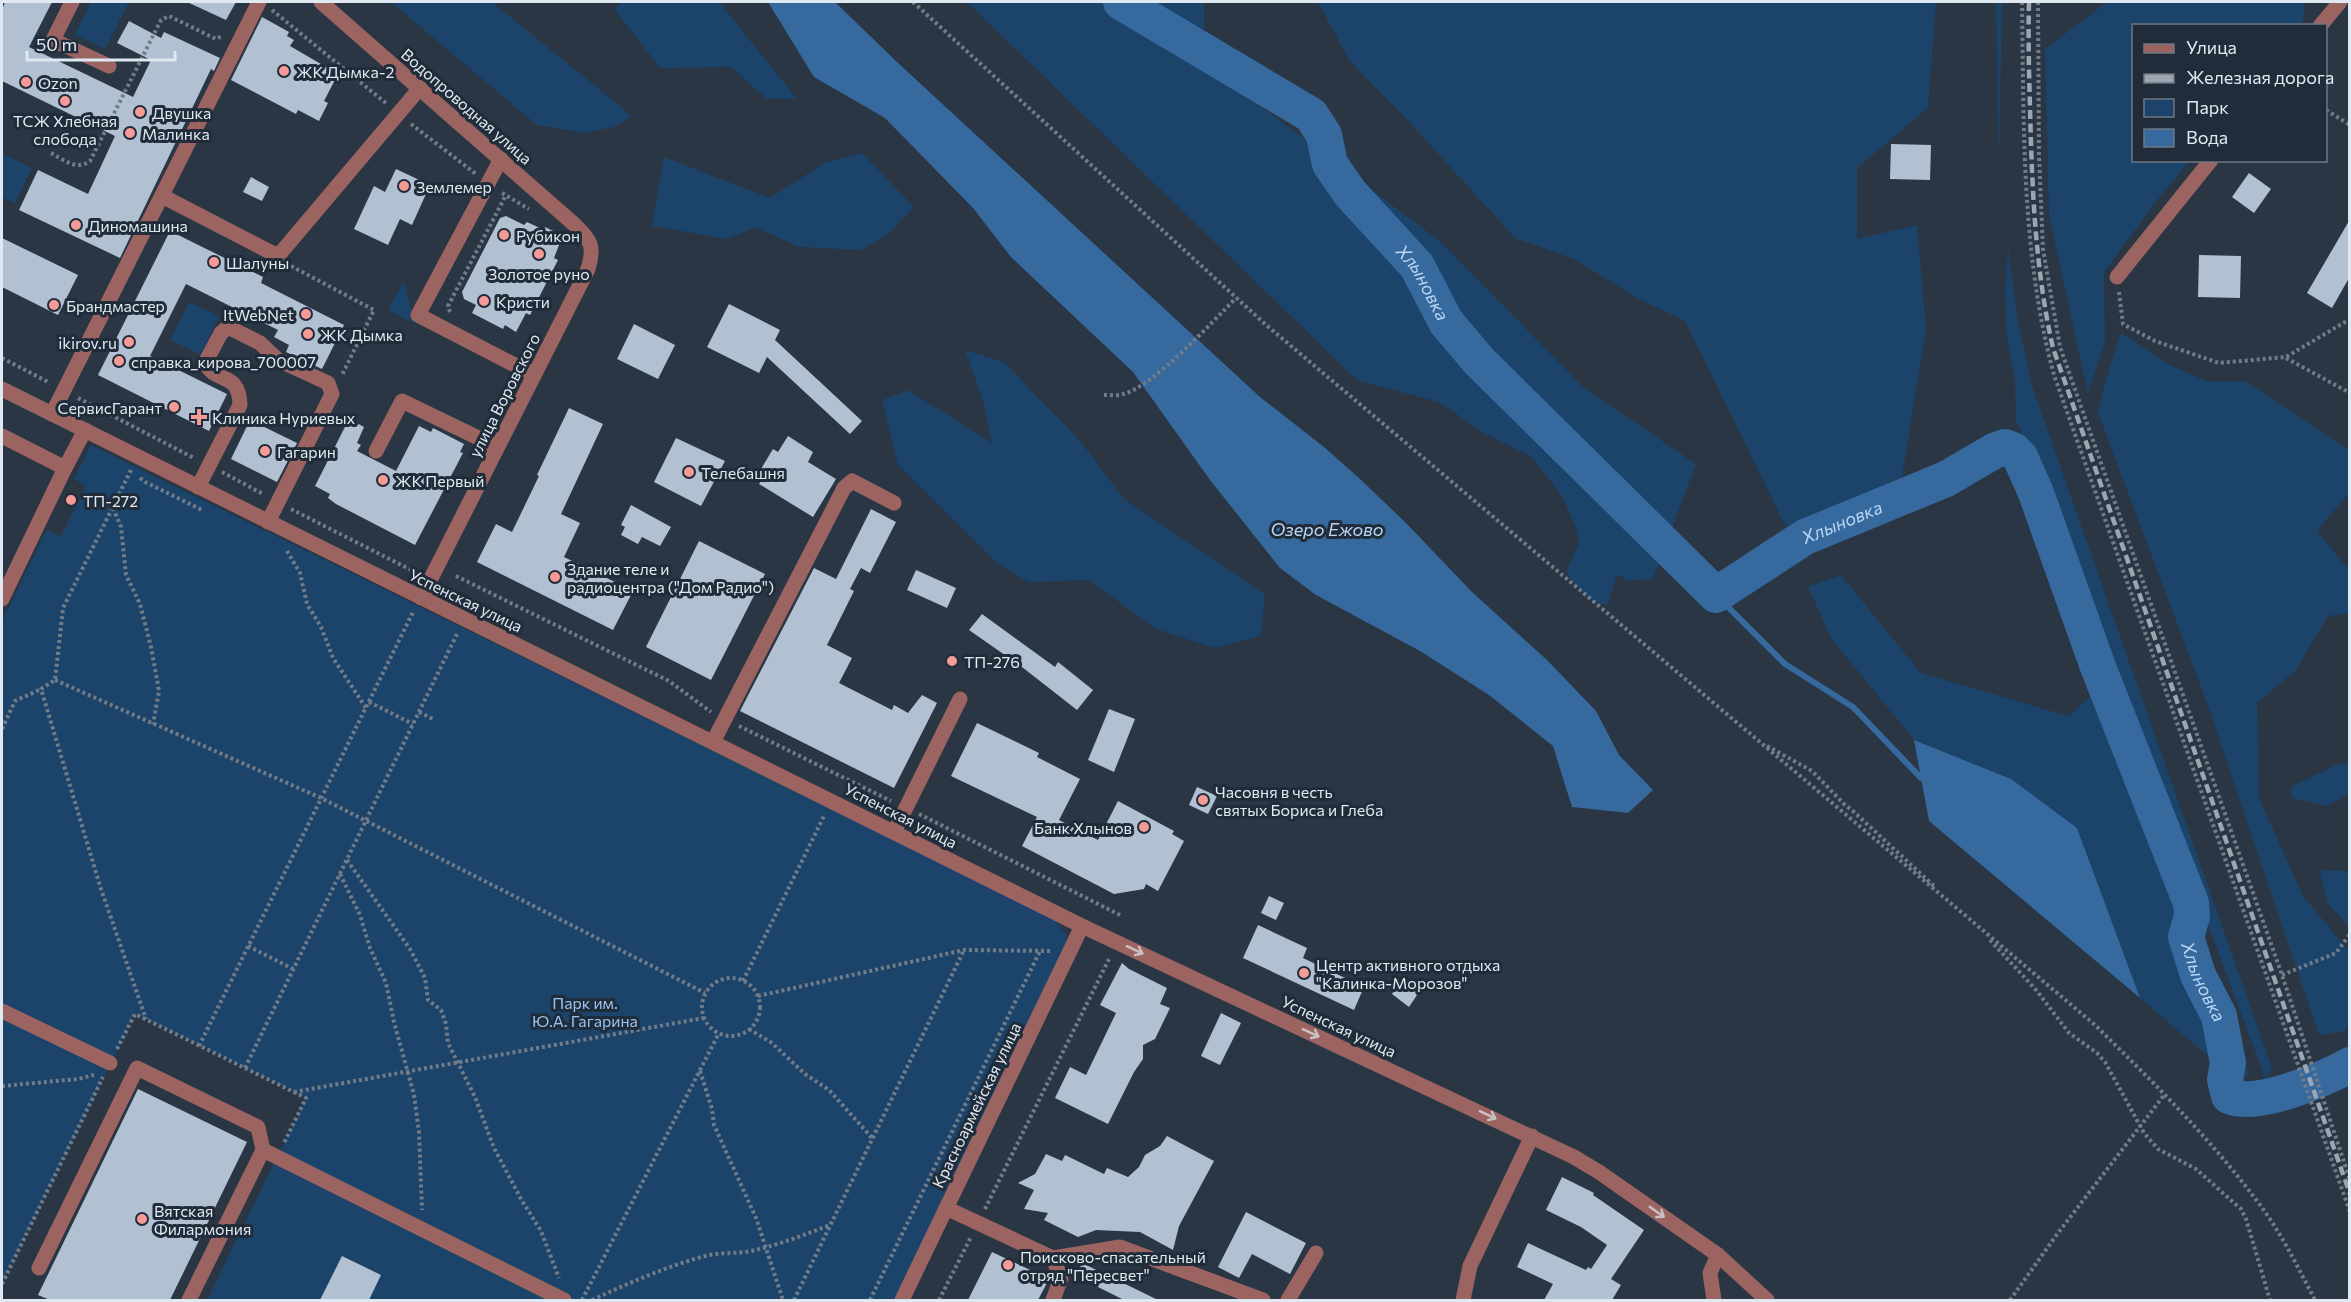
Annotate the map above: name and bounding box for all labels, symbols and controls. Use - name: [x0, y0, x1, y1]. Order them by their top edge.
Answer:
- scale bar: [27, 24, 176, 62]
- legend: [2132, 24, 2327, 162]
- text: 50 m: [36, 33, 77, 55]
- text: Улица: [2186, 36, 2237, 58]
- street label: Водопроводная улица: [398, 44, 536, 168]
- place label: ЖК Дымка-2: [296, 62, 394, 81]
- marker: ЖК Дымка-2: [277, 64, 291, 78]
- text: Железная дорога: [2186, 66, 2334, 88]
- place label: Ozon: [38, 73, 78, 92]
- marker: Ozon: [19, 75, 33, 89]
- marker: ТСЖ Хлебная слобода: [58, 94, 72, 108]
- text: Парк: [2186, 96, 2229, 118]
- place label: Двушка: [152, 103, 211, 122]
- marker: Двушка: [133, 105, 147, 119]
- place label: ТСЖ Хлебная слобода: [13, 111, 117, 148]
- place label: Малинка: [142, 124, 210, 143]
- marker: Малинка: [123, 126, 137, 140]
- text: Вода: [2186, 126, 2228, 148]
- place label: Землемер: [416, 177, 492, 196]
- marker: Землемер: [397, 179, 411, 193]
- place label: Диномашина: [88, 216, 188, 235]
- marker: Диномашина: [69, 218, 83, 232]
- place label: Рубикон: [516, 226, 580, 245]
- marker: Рубикон: [497, 228, 511, 242]
- water label: Хлыновка: [1391, 239, 1454, 324]
- marker: Золотое руно: [532, 247, 546, 261]
- place label: Шалуны: [226, 253, 289, 272]
- marker: Шалуны: [207, 255, 221, 269]
- place label: Золотое руно: [488, 264, 590, 283]
- place label: Кристи: [496, 292, 550, 311]
- marker: Кристи: [477, 294, 491, 308]
- place label: Брандмастер: [66, 296, 165, 315]
- marker: Брандмастер: [47, 298, 61, 312]
- place label: ItWebNet: [223, 305, 294, 324]
- marker: ItWebNet: [299, 307, 313, 321]
- place label: ЖК Дымка: [320, 325, 403, 344]
- marker: ЖК Дымка: [301, 327, 315, 341]
- street label: улица Воровского: [465, 330, 543, 460]
- place label: ikirov.ru: [58, 333, 117, 352]
- marker: ikirov.ru: [122, 335, 136, 349]
- place label: справка_кирова_700007: [131, 352, 316, 371]
- marker: справка_кирова_700007: [112, 354, 126, 368]
- place label: СервисГарант: [57, 398, 162, 417]
- marker: СервисГарант: [167, 400, 181, 414]
- marker: Клиника Нуриевых: [190, 408, 208, 426]
- place label: Клиника Нуриевых: [212, 408, 356, 427]
- place label: Гагарин: [277, 442, 336, 461]
- marker: Гагарин: [258, 444, 272, 458]
- place label: Телебашня: [701, 463, 785, 482]
- marker: Телебашня: [682, 465, 696, 479]
- place label: ЖК Первый: [395, 471, 484, 490]
- marker: ЖК Первый: [376, 473, 390, 487]
- place label: ТП-272: [83, 491, 138, 510]
- marker: ТП-272: [64, 493, 78, 507]
- water label: Хлыновка: [1797, 496, 1885, 549]
- water label: Озеро Ежово: [1270, 518, 1384, 540]
- place label: Здание теле и радиоцентра ("Дом Радио"): [567, 559, 774, 596]
- street label: Успенская улица: [406, 564, 526, 636]
- marker: Здание теле и радиоцентра ("Дом Радио"): [548, 570, 562, 584]
- place label: ТП-276: [964, 652, 1020, 671]
- marker: ТП-276: [945, 654, 959, 668]
- street label: Успенская улица: [841, 778, 961, 852]
- place label: Часовня в честь святых Бориса и Глеба: [1215, 782, 1383, 819]
- marker: Часовня в честь святых Бориса и Глеба: [1196, 793, 1210, 807]
- place label: Банк Хлынов: [1034, 818, 1132, 837]
- marker: Банк Хлынов: [1137, 820, 1151, 834]
- water label: Хлыновка: [2177, 938, 2231, 1025]
- one-way arrow: [1125, 945, 1143, 957]
- place label: Центр активного отдыха "Калинка-Морозов": [1316, 955, 1500, 992]
- marker: Центр активного отдыха "Калинка-Морозов": [1297, 966, 1311, 980]
- street label: Успенская улица: [1279, 991, 1399, 1061]
- park label: Парк им. Ю.А. Гагарина: [532, 993, 638, 1030]
- street label: Красноармейская улица: [928, 1019, 1024, 1191]
- one-way arrow: [1302, 1027, 1320, 1039]
- one-way arrow: [1479, 1110, 1497, 1122]
- place label: Вятская Филармония: [154, 1201, 251, 1238]
- one-way arrow: [1648, 1206, 1664, 1218]
- marker: Вятская Филармония: [135, 1212, 149, 1226]
- place label: Поисково-спасательный отряд "Пересвет": [1020, 1247, 1206, 1284]
- marker: Поисково-спасательный отряд "Пересвет": [1001, 1258, 1015, 1272]

